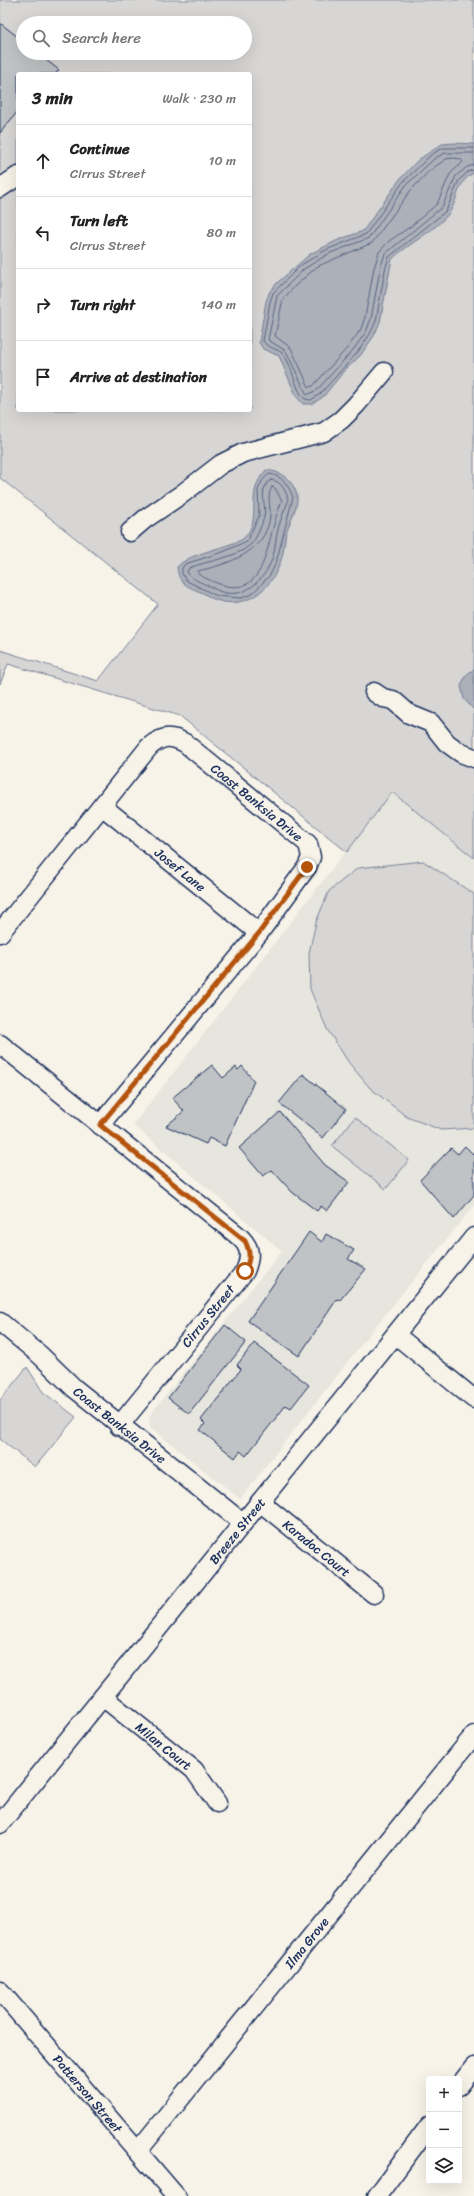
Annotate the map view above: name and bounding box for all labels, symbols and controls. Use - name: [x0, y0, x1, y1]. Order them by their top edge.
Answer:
- search box: [16, 16, 252, 60]
- text: Search here: [62, 25, 141, 51]
- icon: search: [30, 27, 52, 49]
- text: 3 min: [32, 83, 73, 113]
- text: Walk · 230 m: [162, 87, 236, 110]
- text: Continue: [70, 136, 130, 162]
- text: 10 m: [209, 149, 236, 172]
- icon: ahead: [32, 150, 54, 172]
- text: Cirrus Street: [70, 162, 145, 185]
- text: Turn left: [70, 208, 128, 234]
- text: 80 m: [207, 221, 236, 244]
- icon: left: [32, 222, 54, 244]
- text: Cirrus Street: [70, 234, 145, 257]
- text: Turn right: [70, 292, 135, 318]
- text: 140 m: [201, 293, 236, 316]
- icon: right: [32, 294, 54, 316]
- text: Arrive at destination: [70, 364, 207, 390]
- icon: arrive: [32, 366, 54, 388]
- street label: Coast Banksia Drive: [206, 757, 309, 847]
- street label: Josef Lane: [149, 841, 212, 898]
- route end: [298, 858, 316, 876]
- route start: [236, 1262, 254, 1280]
- street label: Cirrus Street: [175, 1279, 241, 1353]
- street label: Coast Banksia Drive: [68, 1380, 172, 1469]
- street label: Breeze Street: [203, 1492, 271, 1569]
- street label: Karadoc Court: [278, 1513, 356, 1583]
- street label: Milan Court: [130, 1716, 198, 1776]
- street label: Ilma Grove: [278, 1911, 335, 1974]
- street label: Patterson Street: [47, 2049, 129, 2139]
- map controls: [426, 2076, 462, 2184]
- button: +: [426, 2076, 462, 2112]
- button: −: [426, 2112, 462, 2148]
- button: layers: [426, 2148, 462, 2184]

